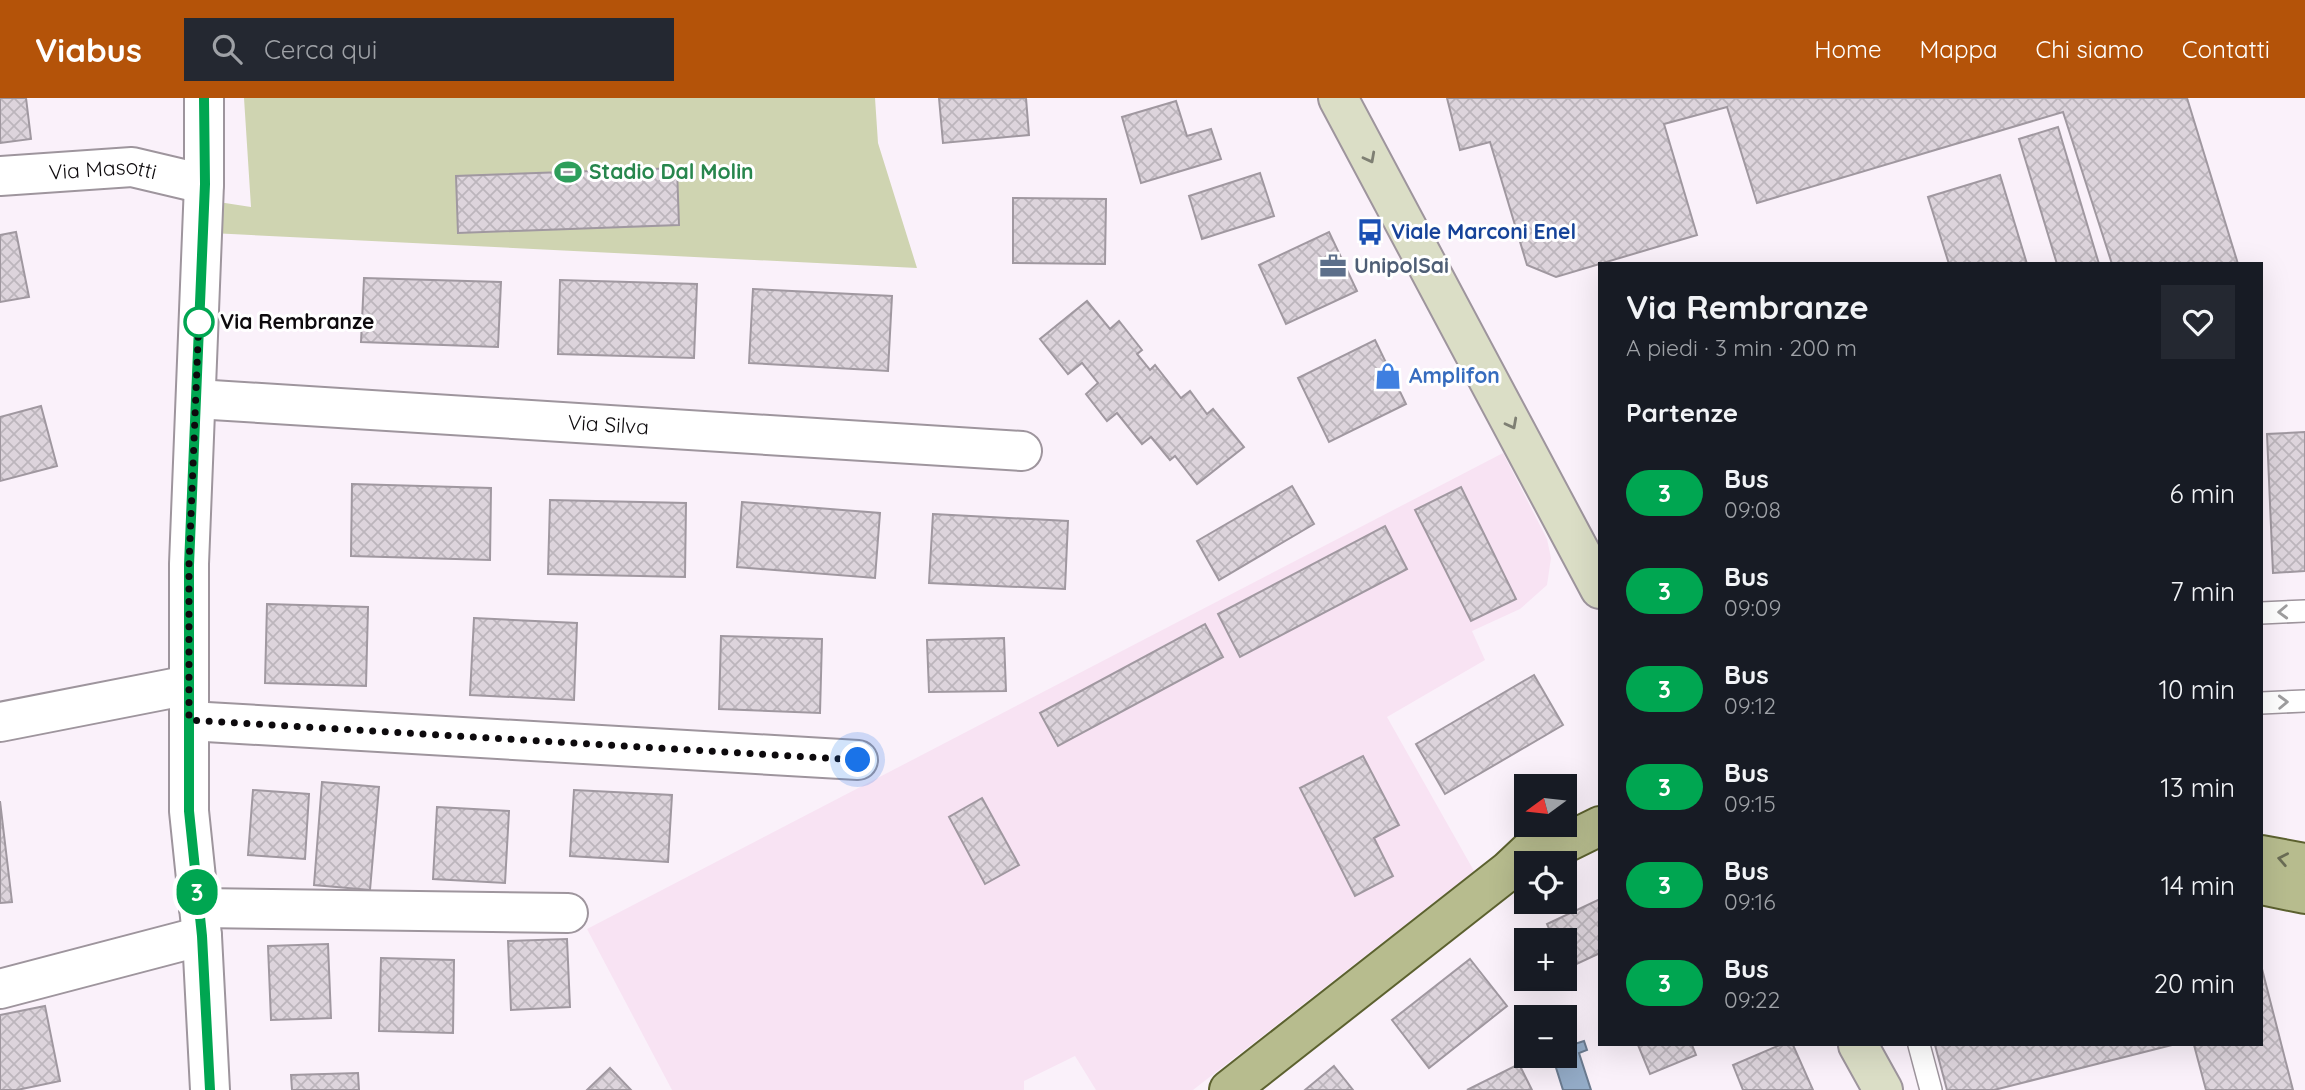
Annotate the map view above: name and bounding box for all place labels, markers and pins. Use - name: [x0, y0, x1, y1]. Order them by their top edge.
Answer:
- sports icon: Stadio Dal Molin: [553, 157, 583, 187]
- place label: Stadio Dal Molin: [589, 158, 754, 184]
- bus stop icon: Viale Marconi Enel: [1355, 217, 1385, 247]
- place label: Viale Marconi Enel: [1391, 218, 1576, 244]
- office icon: UnipolSai: [1318, 251, 1348, 281]
- place label: UnipolSai: [1354, 252, 1449, 278]
- marker: Via Rembranze: [184, 307, 214, 337]
- place label: Via Rembranze: [220, 308, 374, 334]
- shop icon: Amplifon: [1373, 361, 1403, 391]
- place label: Amplifon: [1409, 362, 1500, 388]

